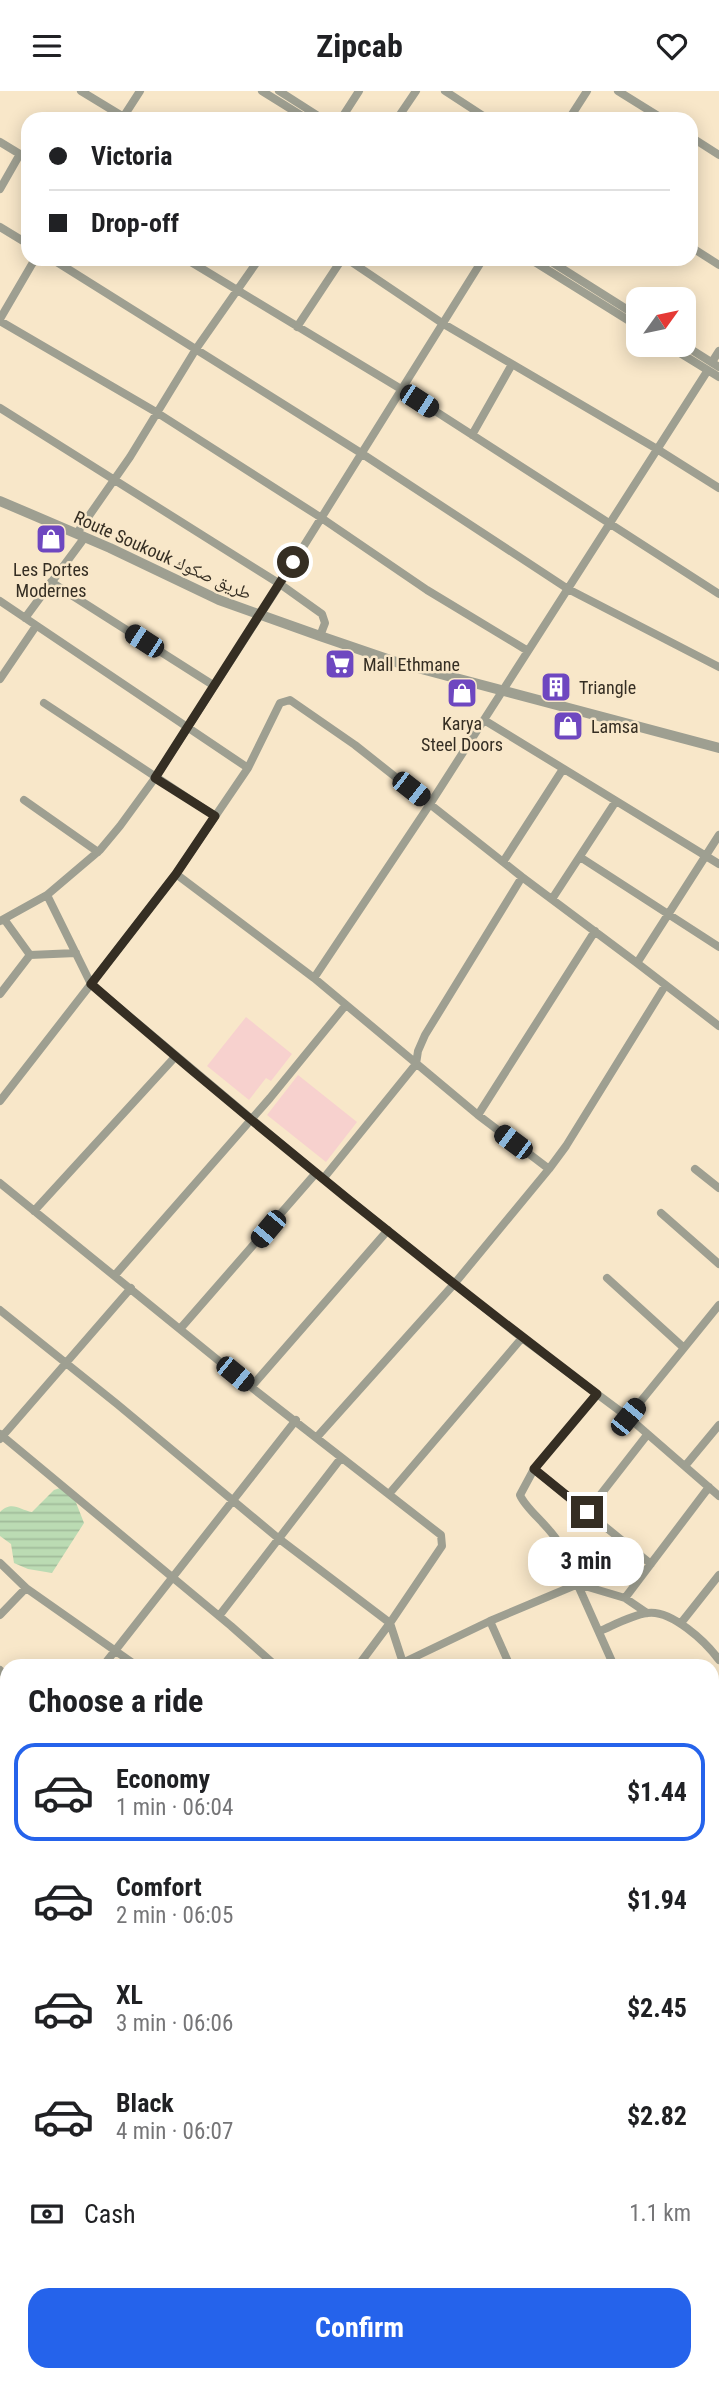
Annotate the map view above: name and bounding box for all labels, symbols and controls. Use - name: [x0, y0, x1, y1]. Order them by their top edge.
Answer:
- icon: menu: [28, 27, 66, 65]
- text: Zipcab: [316, 27, 403, 65]
- icon: heart: [653, 27, 691, 65]
- text: Victoria: [91, 141, 172, 171]
- text: Drop-off: [91, 208, 179, 238]
- north arrow: [626, 287, 696, 357]
- map controls: [626, 287, 696, 357]
- car: [396, 381, 443, 421]
- street label: Route Soukouk طريق صكوك: [71, 506, 255, 605]
- shop icon: Les Portes Modernes: [34, 522, 68, 556]
- route start: [277, 546, 309, 578]
- place label: Les Portes Modernes: [13, 559, 89, 601]
- car: [121, 621, 168, 661]
- supermarket icon: Mall Ethmane: [323, 647, 357, 681]
- place label: Mall Ethmane: [363, 654, 460, 675]
- building icon: Triangle: [539, 670, 573, 704]
- shop icon: Karya Steel Doors: [445, 676, 479, 710]
- place label: Triangle: [579, 677, 636, 698]
- shop icon: Lamsa: [551, 709, 585, 743]
- place label: Karya Steel Doors: [421, 713, 503, 755]
- place label: Lamsa: [591, 716, 639, 737]
- car: [388, 768, 435, 810]
- car: [490, 1121, 537, 1163]
- car: [247, 1206, 290, 1252]
- car: [213, 1353, 258, 1395]
- car: [607, 1394, 650, 1440]
- route end: [571, 1496, 603, 1528]
- callout: 3 min: [529, 1537, 645, 1585]
- text: 3 min: [560, 1548, 612, 1575]
- text: Choose a ride: [28, 1682, 203, 1720]
- icon: car: [32, 1761, 95, 1824]
- text: Economy: [116, 1764, 210, 1794]
- text: $1.44: [627, 1777, 687, 1807]
- text: 1 min · 06:04: [116, 1794, 233, 1821]
- icon: car: [32, 1869, 95, 1932]
- text: Comfort: [116, 1872, 202, 1902]
- text: $1.94: [627, 1885, 687, 1915]
- text: 2 min · 06:05: [116, 1902, 233, 1929]
- icon: car: [32, 1977, 95, 2040]
- text: XL: [116, 1980, 143, 2010]
- text: $2.45: [627, 1993, 687, 2023]
- text: 3 min · 06:06: [116, 2010, 233, 2037]
- icon: car: [32, 2085, 95, 2148]
- text: Black: [116, 2088, 174, 2118]
- text: $2.82: [627, 2101, 687, 2131]
- text: 4 min · 06:07: [116, 2118, 233, 2145]
- icon: cash: [28, 2195, 66, 2233]
- text: Cash: [84, 2199, 136, 2229]
- text: 1.1 km: [629, 2200, 691, 2227]
- button: Confirm: [28, 2288, 691, 2368]

